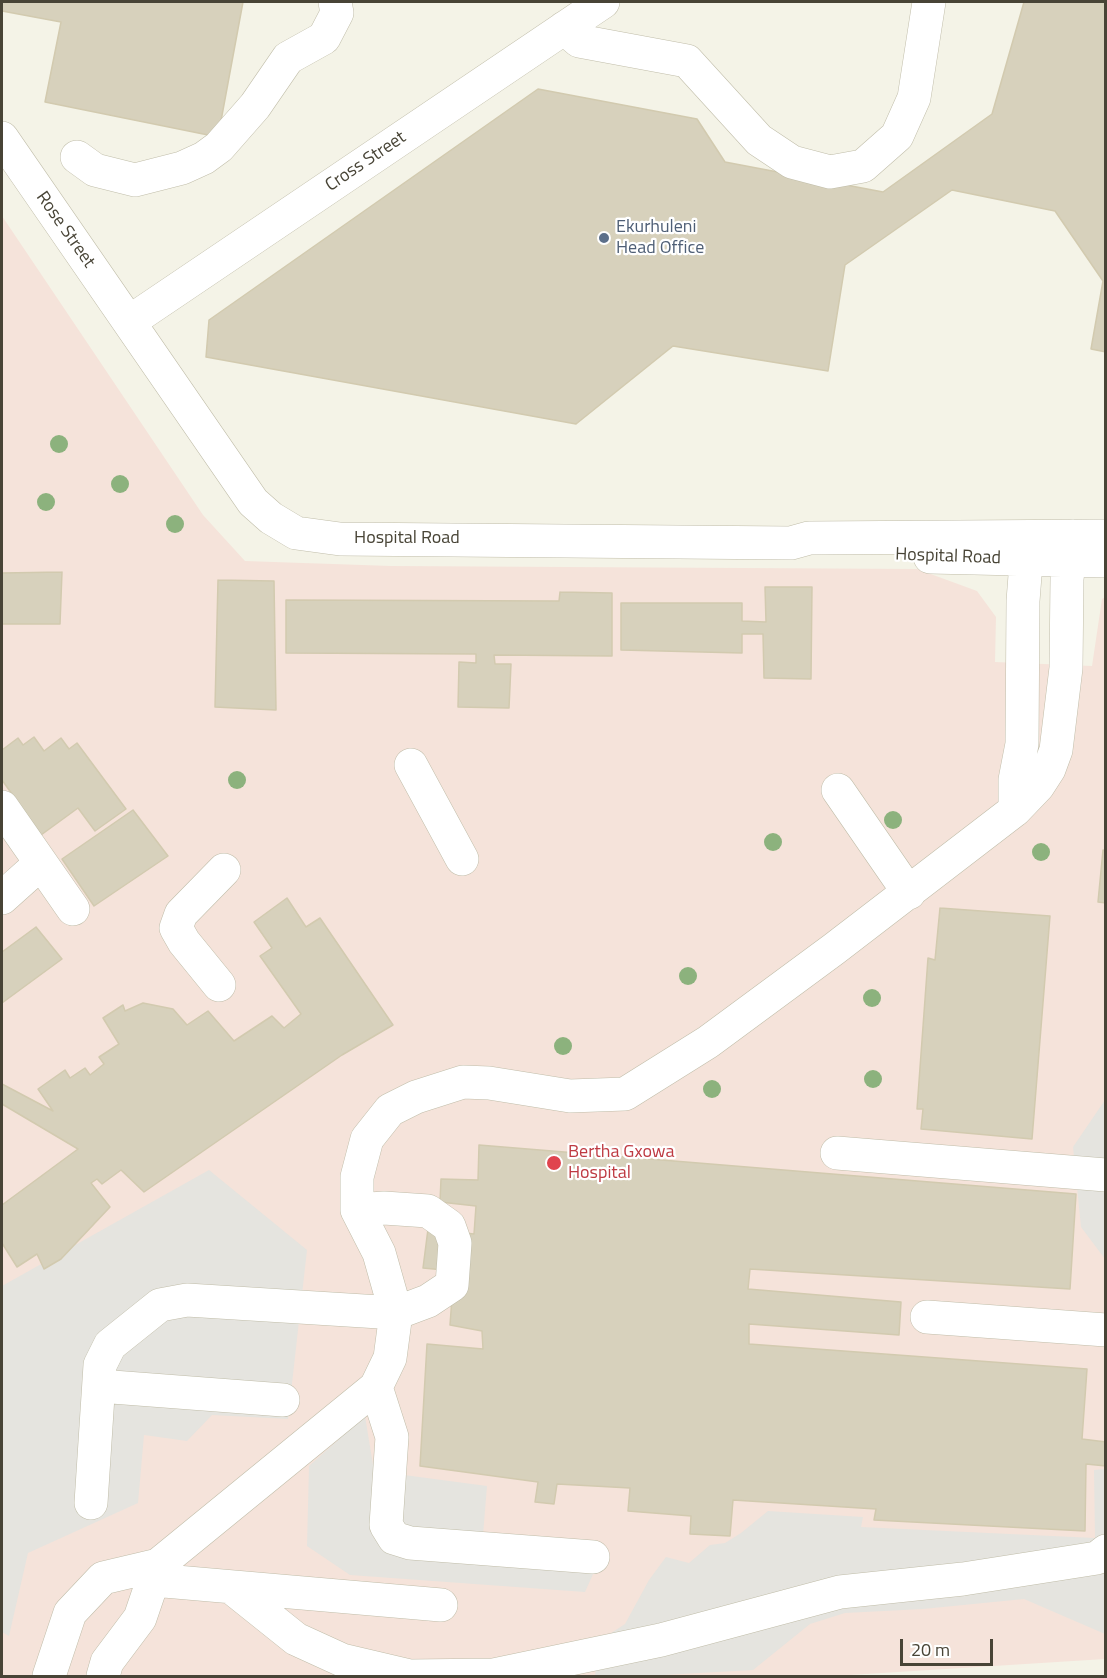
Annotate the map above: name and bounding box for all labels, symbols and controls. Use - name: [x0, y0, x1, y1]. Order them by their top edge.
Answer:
- street label: Cross Street: [322, 127, 410, 197]
- street label: Rose Street: [31, 188, 99, 272]
- place label: Ekurhuleni Head Office: [616, 217, 704, 260]
- marker: Ekurhuleni Head Office: [597, 231, 611, 245]
- street label: Hospital Road: [354, 528, 460, 550]
- street label: Hospital Road: [895, 544, 1001, 570]
- place label: Bertha Gxowa Hospital: [568, 1142, 674, 1184]
- marker: Bertha Gxowa Hospital: [545, 1154, 563, 1172]
- scale bar: [903, 1627, 996, 1665]
- text: 20 m: [911, 1636, 950, 1663]

